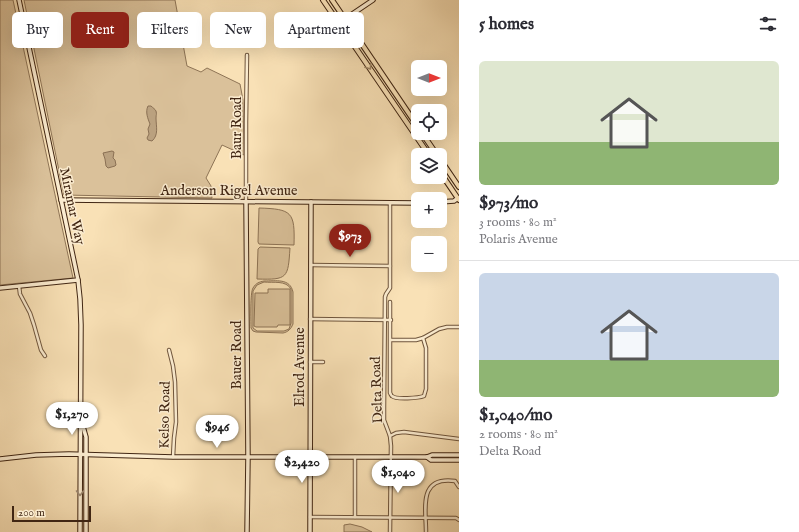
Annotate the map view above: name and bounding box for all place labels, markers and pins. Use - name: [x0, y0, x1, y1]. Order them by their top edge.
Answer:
- pin: $973: [326, 224, 374, 258]
- pin: $1,270: [39, 402, 105, 436]
- pin: $946: [193, 415, 241, 449]
- pin: $2,420: [269, 450, 335, 484]
- pin: $1,040: [365, 460, 431, 494]

